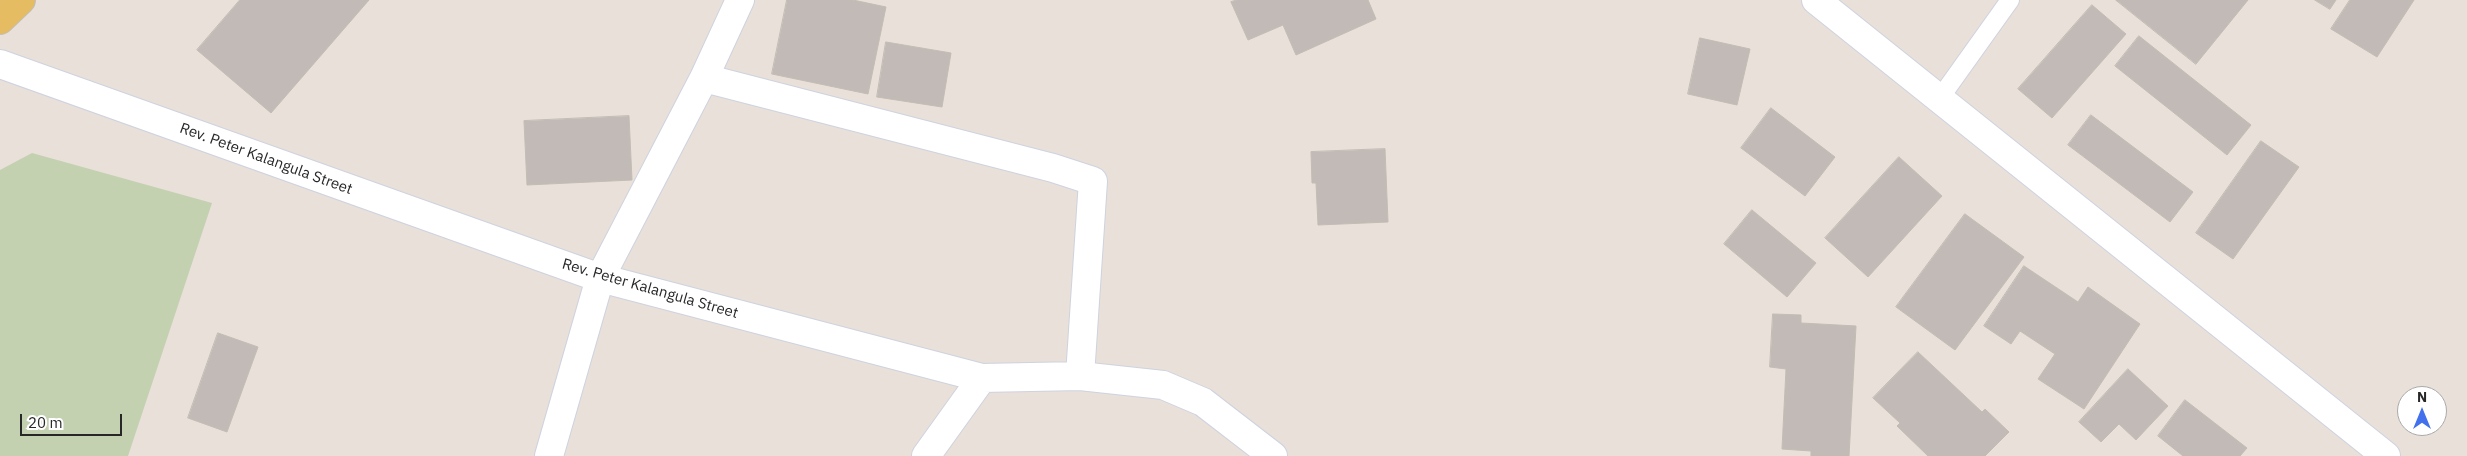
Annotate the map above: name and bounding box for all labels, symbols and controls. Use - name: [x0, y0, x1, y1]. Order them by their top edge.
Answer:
- street label: Rev. Peter Kalangula Street: [177, 119, 355, 199]
- street label: Rev. Peter Kalangula Street: [560, 255, 740, 323]
- north arrow: [2397, 386, 2447, 436]
- text: N: [2417, 388, 2427, 406]
- scale bar: [22, 404, 125, 436]
- text: 20 m: [28, 413, 63, 432]

